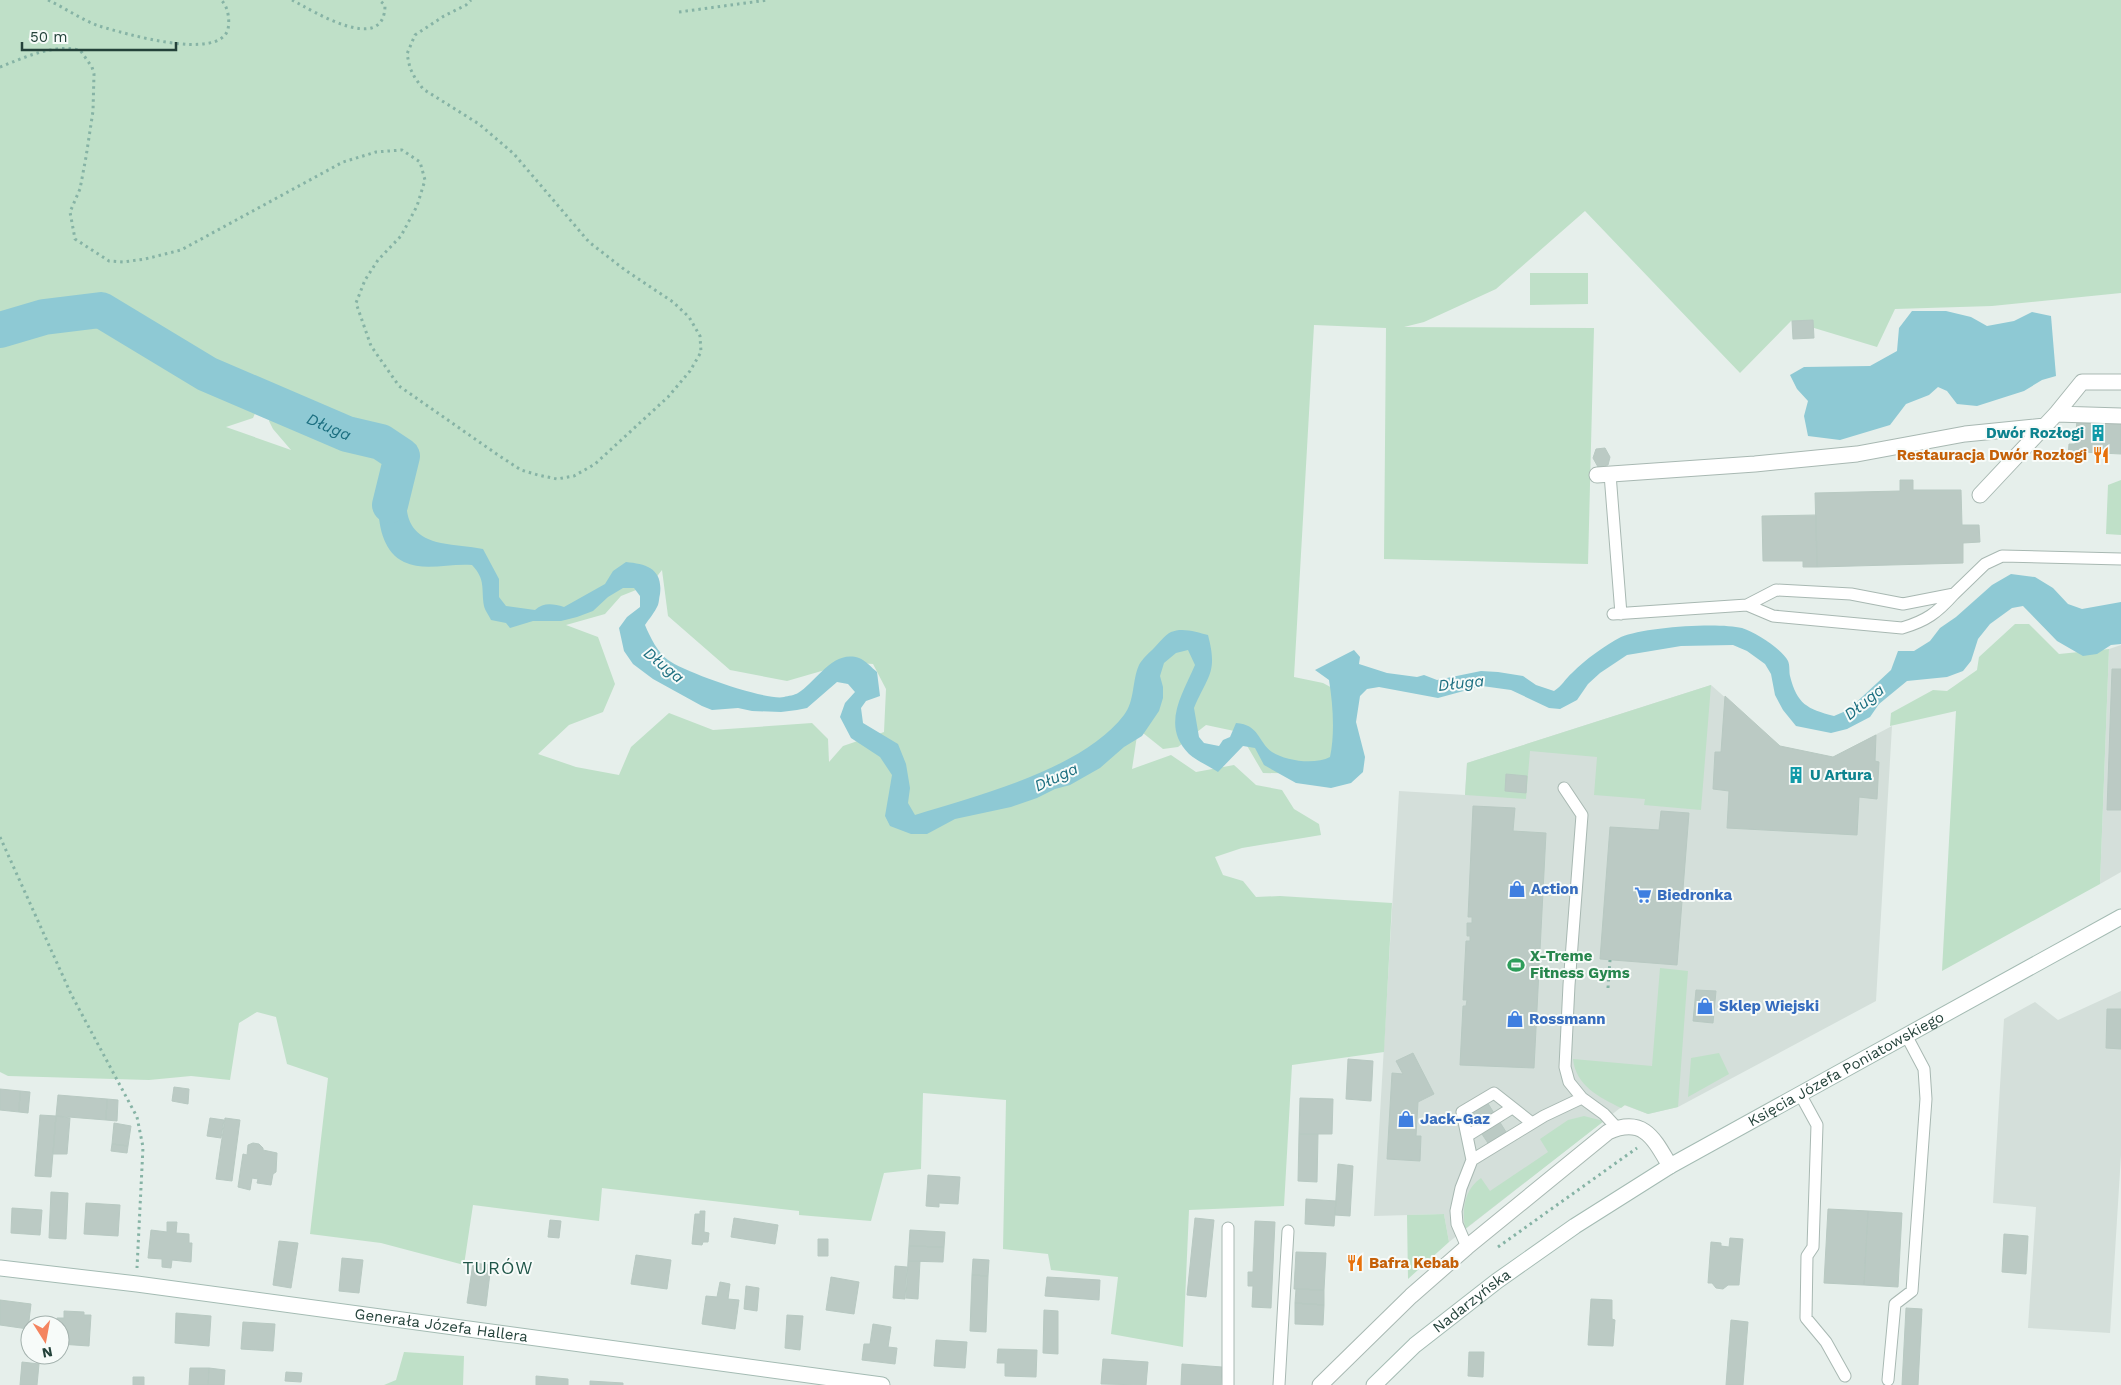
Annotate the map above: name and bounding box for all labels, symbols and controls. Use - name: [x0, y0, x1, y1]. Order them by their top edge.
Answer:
- scale bar: [22, 20, 176, 52]
- text: 50 m: [30, 28, 67, 46]
- water label: Długa: [304, 409, 354, 444]
- building icon: Dwór Rozłogi: [2088, 423, 2108, 443]
- place label: Dwór Rozłogi: [1986, 424, 2084, 442]
- restaurant icon: Restauracja Dwór Rozłogi: [2091, 445, 2111, 465]
- place label: Restauracja Dwór Rozłogi: [1897, 446, 2087, 464]
- water label: Długa: [640, 643, 688, 687]
- water label: Długa: [1437, 671, 1485, 695]
- water label: Długa: [1840, 680, 1888, 724]
- water label: Długa: [1031, 759, 1081, 795]
- building icon: U Artura: [1786, 765, 1806, 785]
- place label: U Artura: [1810, 766, 1872, 784]
- shop icon: Action: [1507, 879, 1527, 899]
- place label: Action: [1531, 880, 1579, 898]
- supermarket icon: Biedronka: [1633, 885, 1653, 905]
- place label: Biedronka: [1657, 886, 1733, 904]
- place label: X-Treme Fitness Gyms: [1530, 947, 1630, 982]
- sports icon: X-Treme Fitness Gyms: [1506, 955, 1526, 975]
- shop icon: Sklep Wiejski: [1695, 996, 1715, 1016]
- place label: Sklep Wiejski: [1719, 997, 1819, 1015]
- street label: Księcia Józefa Poniatowskiego: [1745, 1008, 1947, 1130]
- shop icon: Rossmann: [1505, 1009, 1525, 1029]
- place label: Rossmann: [1529, 1010, 1606, 1028]
- shop icon: Jack-Gaz: [1396, 1109, 1416, 1129]
- place label: Jack-Gaz: [1420, 1110, 1490, 1128]
- restaurant icon: Bafra Kebab: [1345, 1253, 1365, 1273]
- place label: Bafra Kebab: [1369, 1254, 1459, 1272]
- district label: TURÓW: [462, 1257, 534, 1278]
- street label: Nadarzyńska: [1429, 1265, 1514, 1337]
- street label: Generała Józefa Hallera: [354, 1305, 529, 1346]
- north arrow: [20, 1315, 70, 1365]
- text: N: [41, 1344, 54, 1362]

